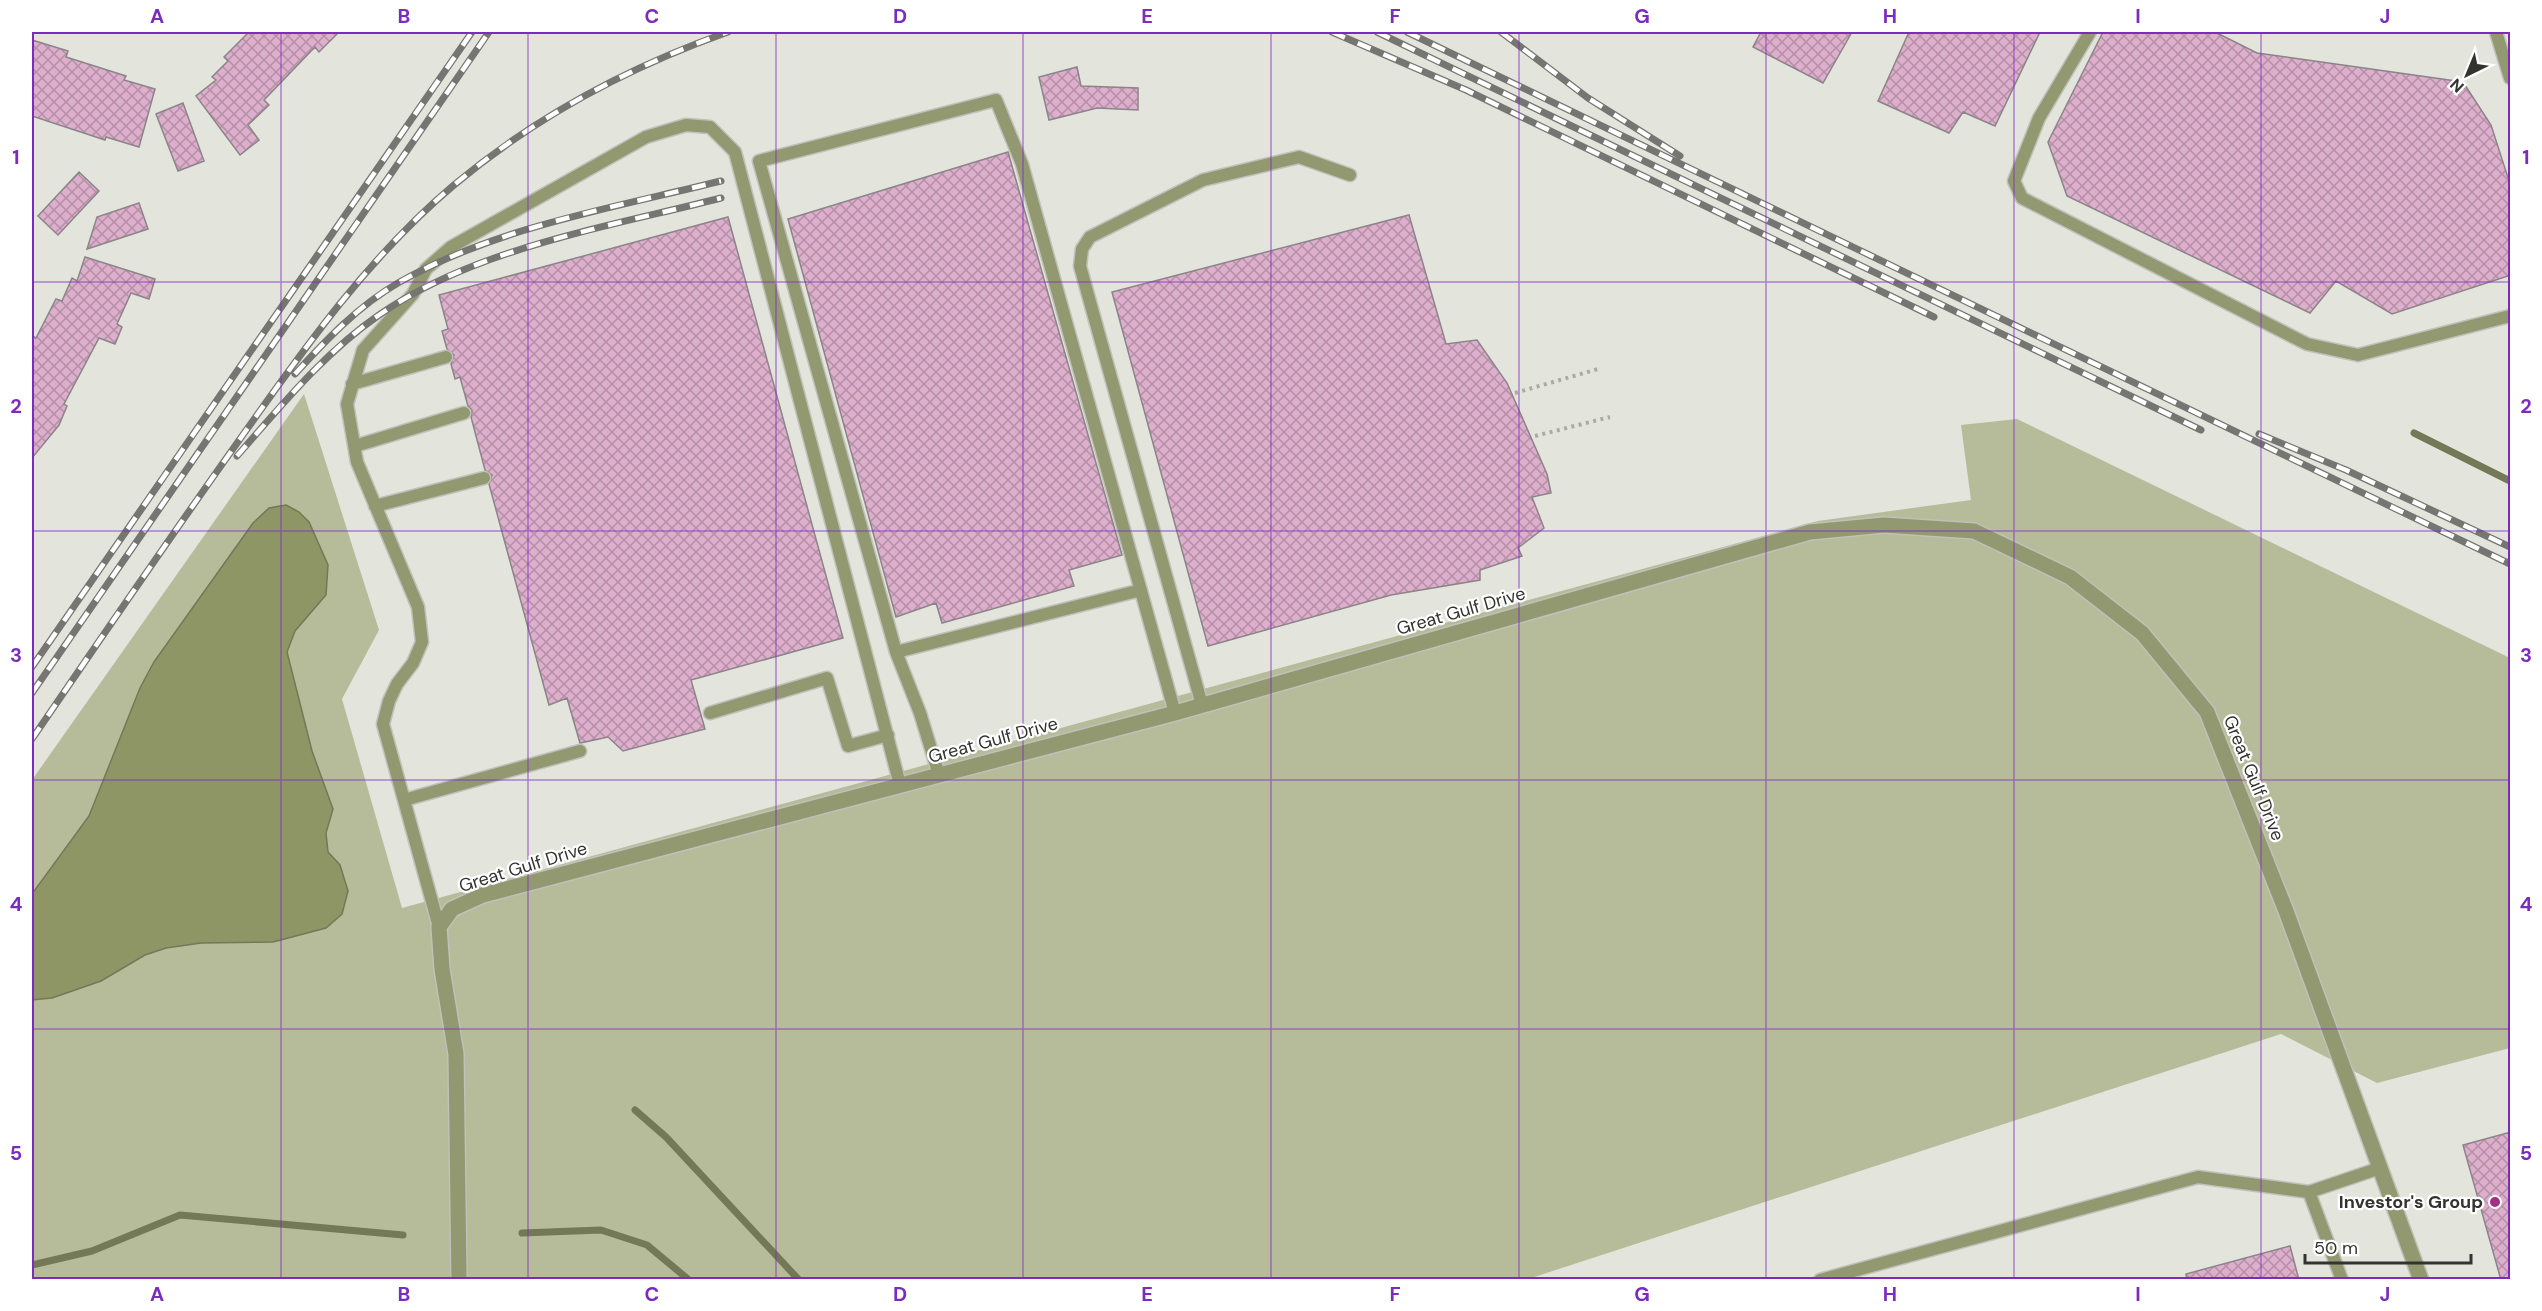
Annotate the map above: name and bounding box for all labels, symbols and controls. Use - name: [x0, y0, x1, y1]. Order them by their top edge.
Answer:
- text: A: [150, 3, 164, 29]
- text: B: [398, 3, 410, 29]
- text: C: [645, 3, 659, 29]
- text: D: [893, 3, 907, 29]
- text: E: [1141, 3, 1153, 29]
- text: F: [1389, 3, 1401, 29]
- text: G: [1634, 3, 1650, 29]
- text: H: [1883, 3, 1897, 29]
- text: I: [2135, 3, 2141, 29]
- text: J: [2380, 3, 2390, 29]
- north arrow: [2437, 45, 2497, 105]
- text: N: [2446, 74, 2469, 97]
- text: 1: [12, 144, 20, 170]
- text: 1: [2522, 144, 2530, 170]
- text: 2: [10, 393, 22, 419]
- text: 2: [2520, 393, 2532, 419]
- street label: Great Gulf Drive: [1394, 581, 1528, 641]
- text: 3: [10, 642, 22, 668]
- text: 3: [2520, 642, 2532, 668]
- street label: Great Gulf Drive: [926, 711, 1060, 769]
- street label: Great Gulf Drive: [2218, 712, 2290, 844]
- street label: Great Gulf Drive: [456, 836, 590, 898]
- text: 4: [10, 891, 23, 917]
- text: 4: [2520, 891, 2533, 917]
- text: 5: [10, 1140, 22, 1166]
- text: 5: [2520, 1140, 2532, 1166]
- place label: Investor's Group: [2339, 1190, 2483, 1214]
- marker: Investor's Group: [2488, 1195, 2502, 1209]
- scale bar: [2305, 1227, 2472, 1265]
- text: 50 m: [2314, 1236, 2358, 1260]
- text: A: [150, 1281, 164, 1307]
- text: B: [398, 1281, 410, 1307]
- text: C: [645, 1281, 659, 1307]
- text: D: [893, 1281, 907, 1307]
- text: E: [1141, 1281, 1153, 1307]
- text: F: [1389, 1281, 1401, 1307]
- text: G: [1634, 1281, 1650, 1307]
- text: H: [1883, 1281, 1897, 1307]
- text: I: [2135, 1281, 2141, 1307]
- text: J: [2380, 1281, 2390, 1307]

